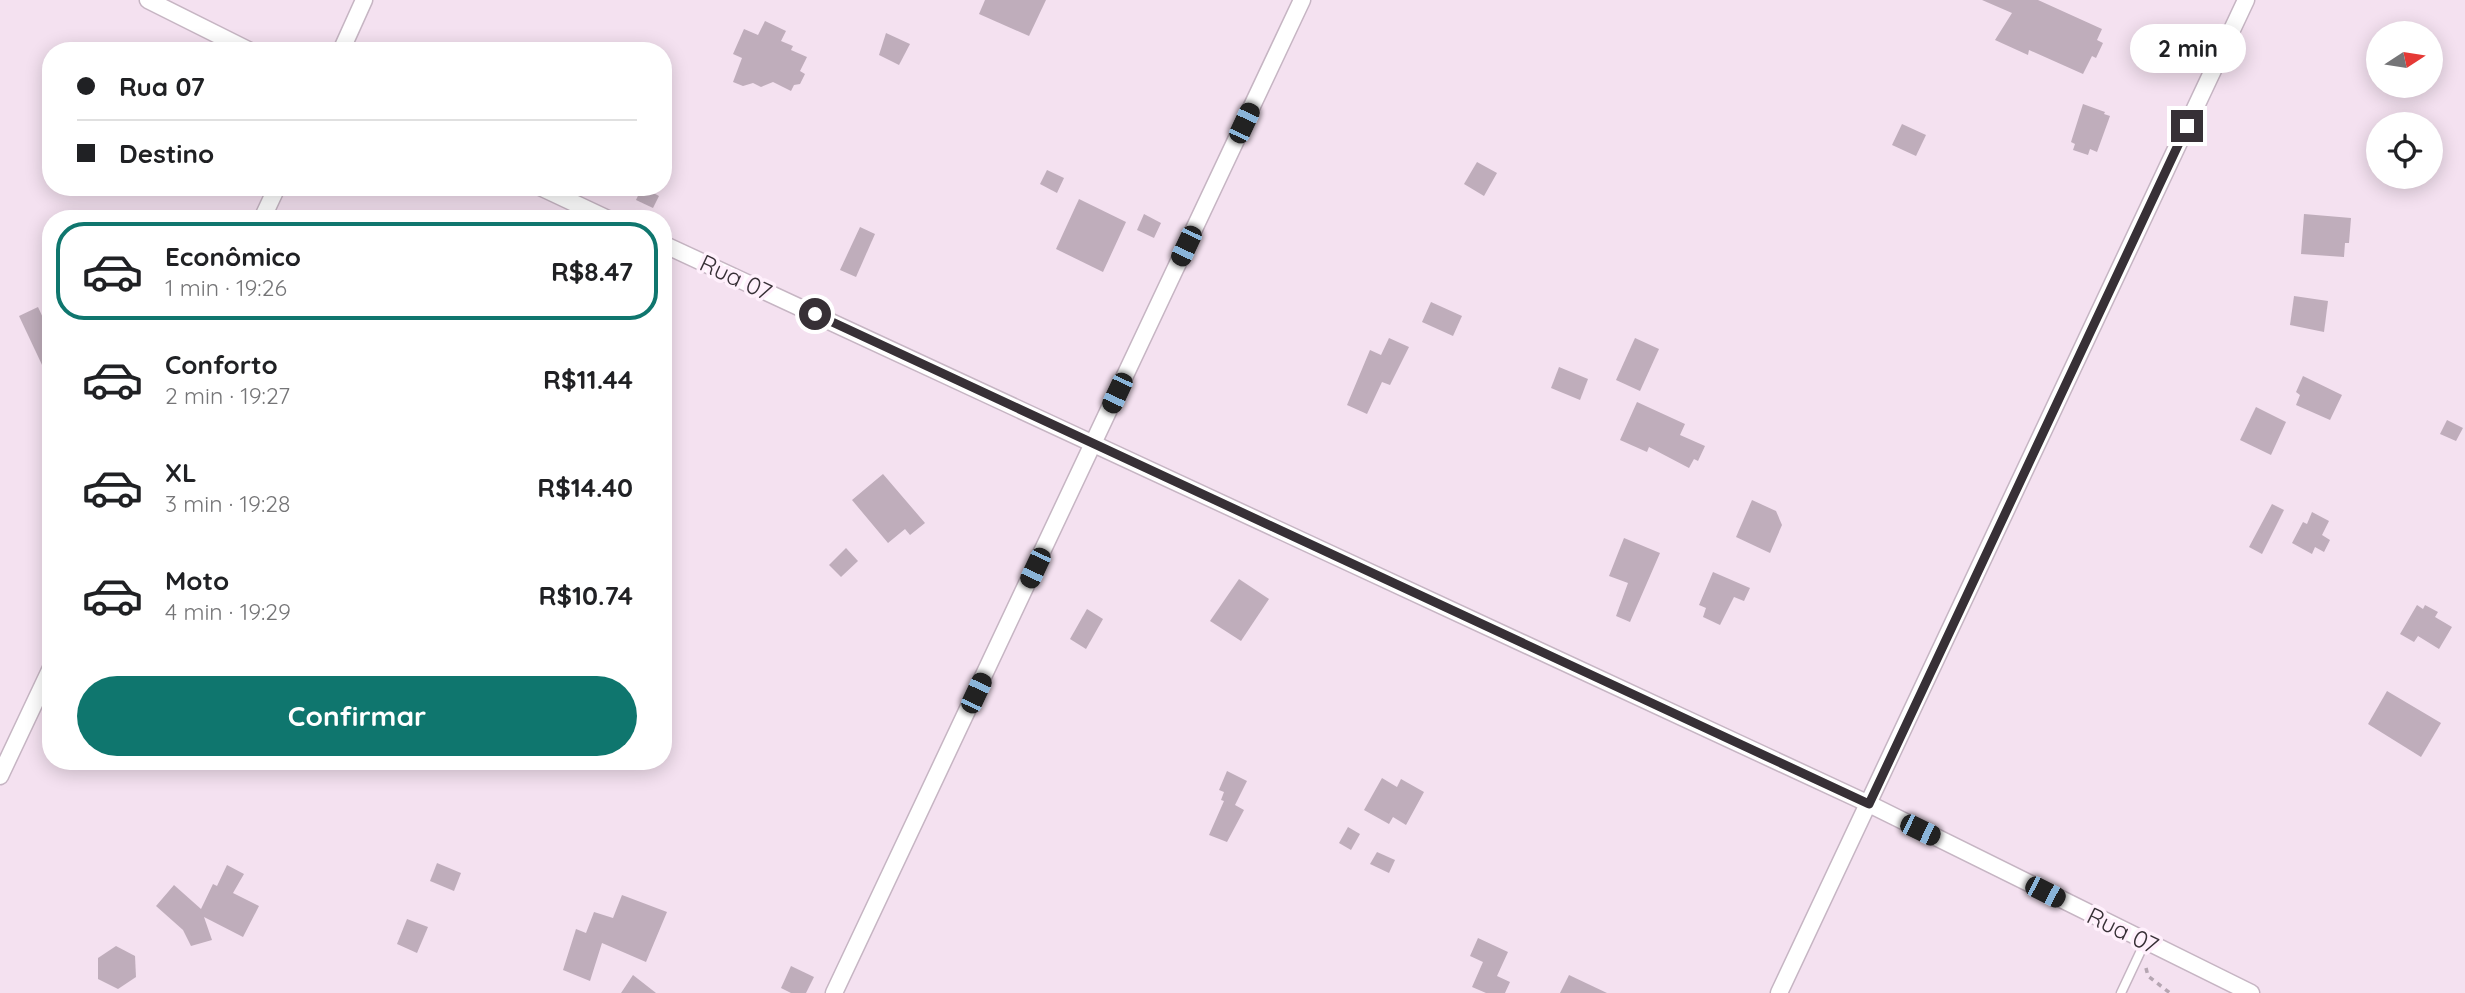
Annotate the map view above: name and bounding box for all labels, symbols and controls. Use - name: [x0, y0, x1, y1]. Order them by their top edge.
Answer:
- north arrow: [2366, 21, 2443, 98]
- map controls: [2366, 21, 2443, 189]
- callout: 2 min: [2129, 24, 2245, 74]
- text: 2 min: [2158, 34, 2218, 63]
- text: Rua 07: [119, 70, 205, 103]
- car: [1226, 100, 1263, 146]
- route end: [2171, 110, 2203, 142]
- button: locate: [2366, 112, 2443, 189]
- text: Destino: [119, 137, 214, 170]
- car: [1168, 223, 1205, 269]
- icon: car: [81, 240, 144, 303]
- text: Econômico: [165, 240, 301, 273]
- street label: Rua 07: [695, 247, 777, 307]
- text: R$8.47: [551, 255, 633, 288]
- text: 1 min · 19:26: [165, 273, 287, 302]
- route start: [799, 298, 831, 330]
- icon: car: [81, 348, 144, 411]
- text: Conforto: [165, 348, 278, 381]
- text: R$11.44: [543, 363, 633, 396]
- car: [1099, 370, 1136, 416]
- text: 2 min · 19:27: [165, 381, 290, 410]
- icon: car: [81, 456, 144, 519]
- text: XL: [165, 456, 197, 489]
- text: R$14.40: [537, 471, 633, 504]
- text: 3 min · 19:28: [165, 489, 290, 518]
- car: [1017, 545, 1054, 591]
- icon: car: [81, 564, 144, 627]
- text: Moto: [165, 564, 229, 597]
- text: R$10.74: [539, 579, 633, 612]
- text: 4 min · 19:29: [165, 597, 291, 626]
- car: [958, 670, 995, 716]
- button: Confirmar: [77, 676, 637, 756]
- car: [1897, 811, 1944, 849]
- car: [2022, 873, 2069, 911]
- street label: Rua 07: [2082, 900, 2164, 960]

